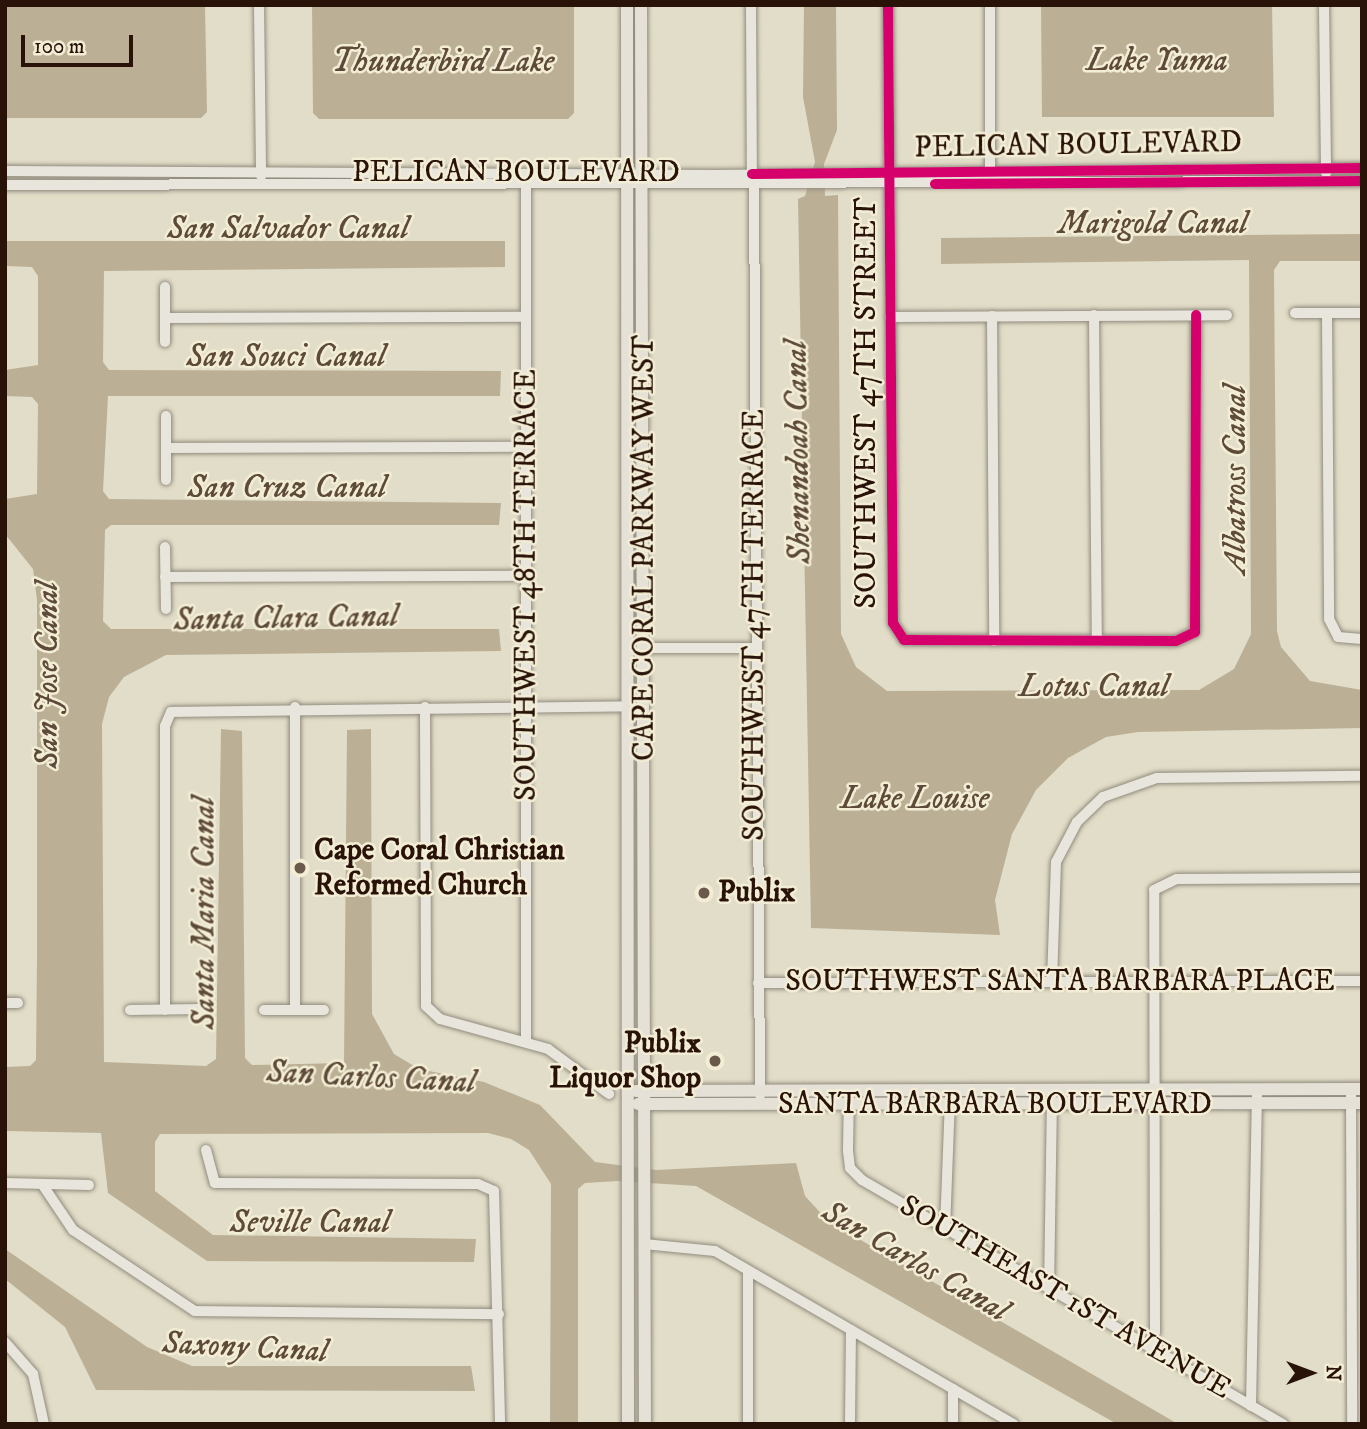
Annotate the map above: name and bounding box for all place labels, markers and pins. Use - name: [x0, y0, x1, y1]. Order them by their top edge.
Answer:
- place label: Cape Coral Christian Reformed Church: [314, 833, 565, 903]
- marker: Cape Coral Christian Reformed Church: [292, 860, 308, 876]
- place label: Publix: [718, 875, 795, 911]
- marker: Publix: [696, 885, 712, 901]
- place label: Publix Liquor Shop: [549, 1026, 701, 1096]
- marker: Publix Liquor Shop: [707, 1053, 723, 1069]

